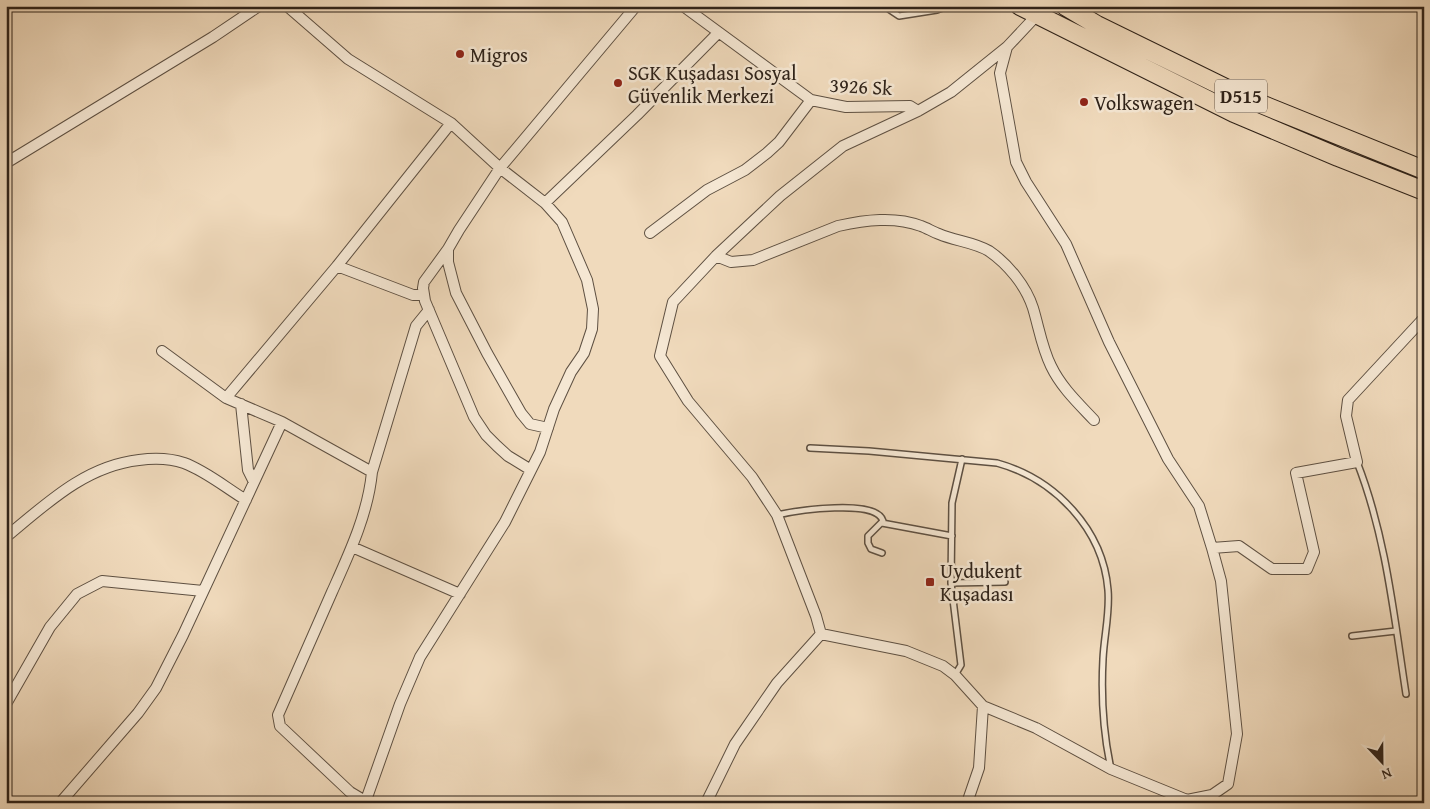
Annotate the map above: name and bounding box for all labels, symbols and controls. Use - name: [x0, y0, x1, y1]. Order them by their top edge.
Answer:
- place label: Migros: [470, 40, 528, 69]
- marker: Migros: [454, 48, 466, 60]
- place label: SGK Kuşadası Sosyal Güvenlik Merkezi: [628, 58, 797, 110]
- street label: 3926 Sk: [829, 70, 894, 102]
- marker: SGK Kuşadası Sosyal Güvenlik Merkezi: [612, 77, 624, 89]
- road number: D515: [1215, 80, 1267, 112]
- place label: Volkswagen: [1094, 88, 1194, 117]
- marker: Volkswagen: [1078, 96, 1090, 108]
- place label: Uydukent Kuşadası: [940, 556, 1022, 608]
- marker: Uydukent Kuşadası: [924, 576, 936, 588]
- north arrow: [1358, 736, 1408, 786]
- text: N: [1378, 763, 1395, 785]

